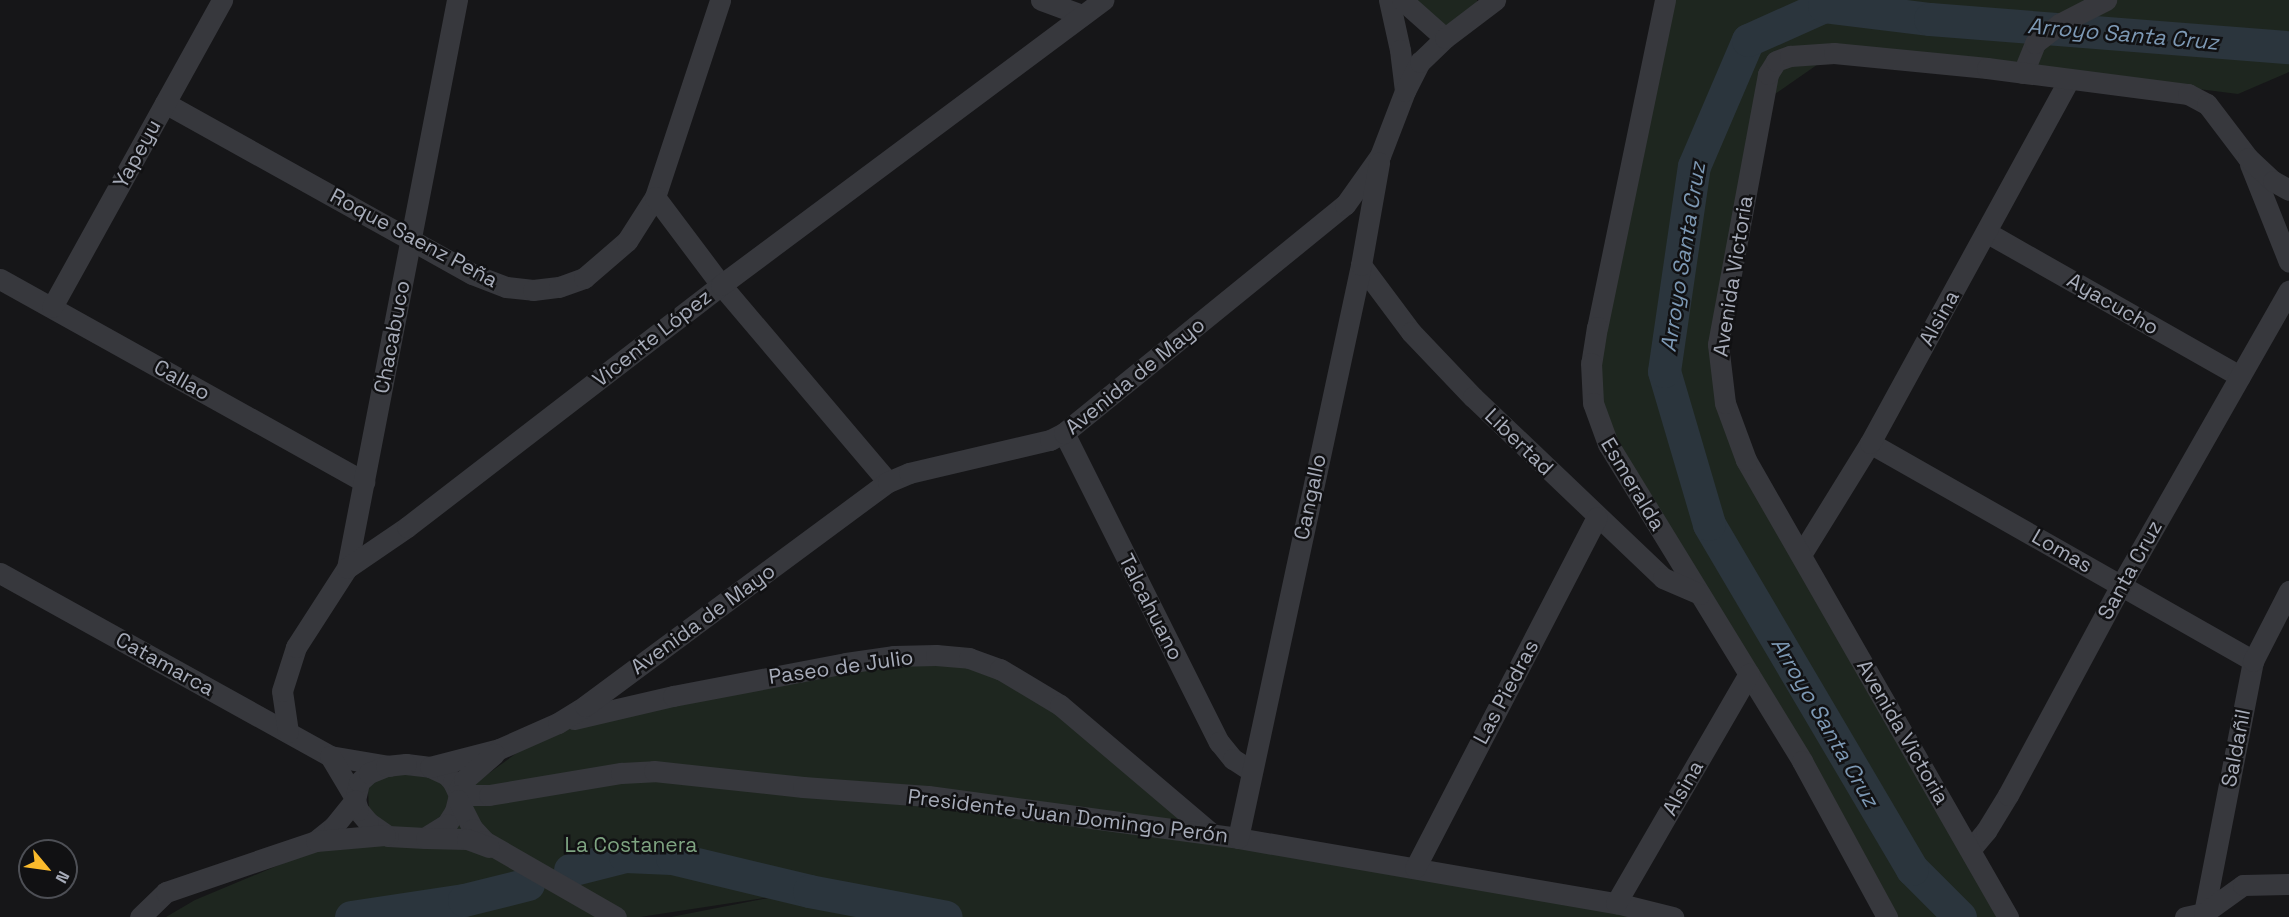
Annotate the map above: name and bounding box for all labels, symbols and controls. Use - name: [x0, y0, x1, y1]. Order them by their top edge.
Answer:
- water label: Arroyo Santa Cruz: [2027, 13, 2219, 55]
- street label: Yapeyu: [108, 115, 166, 193]
- water label: Arroyo Santa Cruz: [1655, 160, 1711, 354]
- street label: Roque Saenz Peña: [326, 183, 502, 293]
- street label: Avenida Victoria: [1708, 194, 1758, 358]
- street label: Ayacucho: [2063, 268, 2163, 340]
- street label: Chacabuco: [369, 278, 415, 396]
- street label: Vicente López: [588, 284, 716, 392]
- street label: Alsina: [1914, 286, 1964, 350]
- street label: Avenida de Mayo: [1060, 312, 1210, 440]
- street label: Callao: [149, 354, 215, 406]
- street label: Libertad: [1480, 403, 1558, 481]
- street label: Esmeralda: [1595, 433, 1671, 535]
- street label: Cangallo: [1289, 452, 1331, 542]
- street label: Santa Cruz: [2092, 516, 2168, 624]
- street label: Lomas: [2027, 524, 2097, 578]
- street label: Talcahuano: [1113, 550, 1189, 664]
- street label: Avenida de Mayo: [626, 558, 780, 680]
- street label: Catamarca: [111, 627, 219, 701]
- water label: Arroyo Santa Cruz: [1766, 633, 1884, 811]
- street label: Las Piedras: [1468, 636, 1544, 748]
- street label: Paseo de Julio: [767, 644, 915, 690]
- street label: Avenida Victoria: [1851, 655, 1955, 809]
- street label: Saldañil: [2216, 707, 2256, 789]
- street label: Alsina: [1657, 756, 1709, 820]
- street label: Presidente Juan Domingo Perón: [906, 784, 1230, 848]
- park label: La Costanera: [565, 832, 697, 858]
- north arrow: [18, 839, 78, 899]
- text: N: [51, 867, 74, 887]

